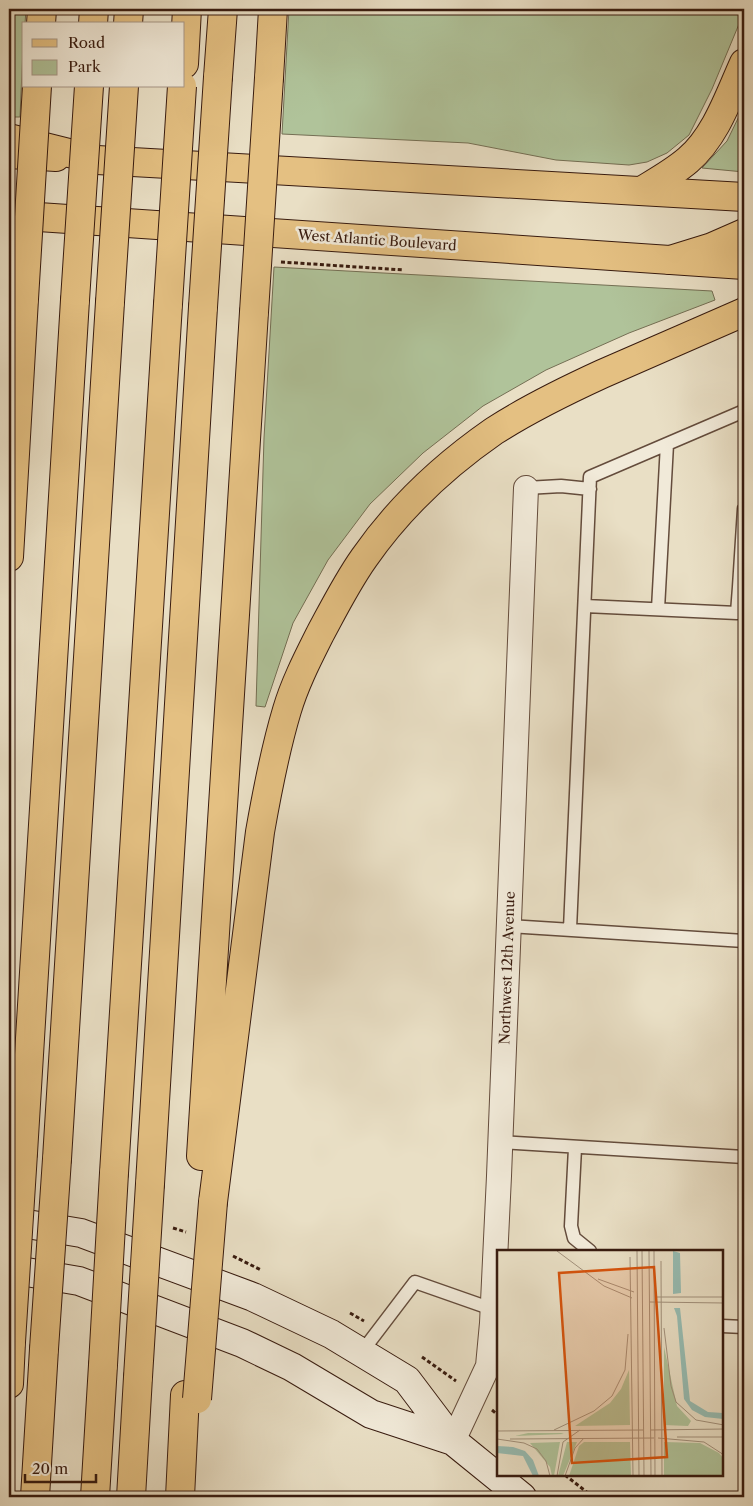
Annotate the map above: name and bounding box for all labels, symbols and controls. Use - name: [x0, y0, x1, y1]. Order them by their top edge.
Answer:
- legend: [22, 22, 185, 88]
- text: Road: [68, 33, 105, 52]
- text: Park: [68, 57, 102, 76]
- street label: West Atlantic Boulevard: [296, 225, 458, 255]
- street label: Northwest 12th Avenue: [495, 891, 519, 1045]
- inset map: [497, 1250, 723, 1476]
- scale bar: [25, 1451, 96, 1483]
- text: 20 m: [32, 1459, 68, 1478]

